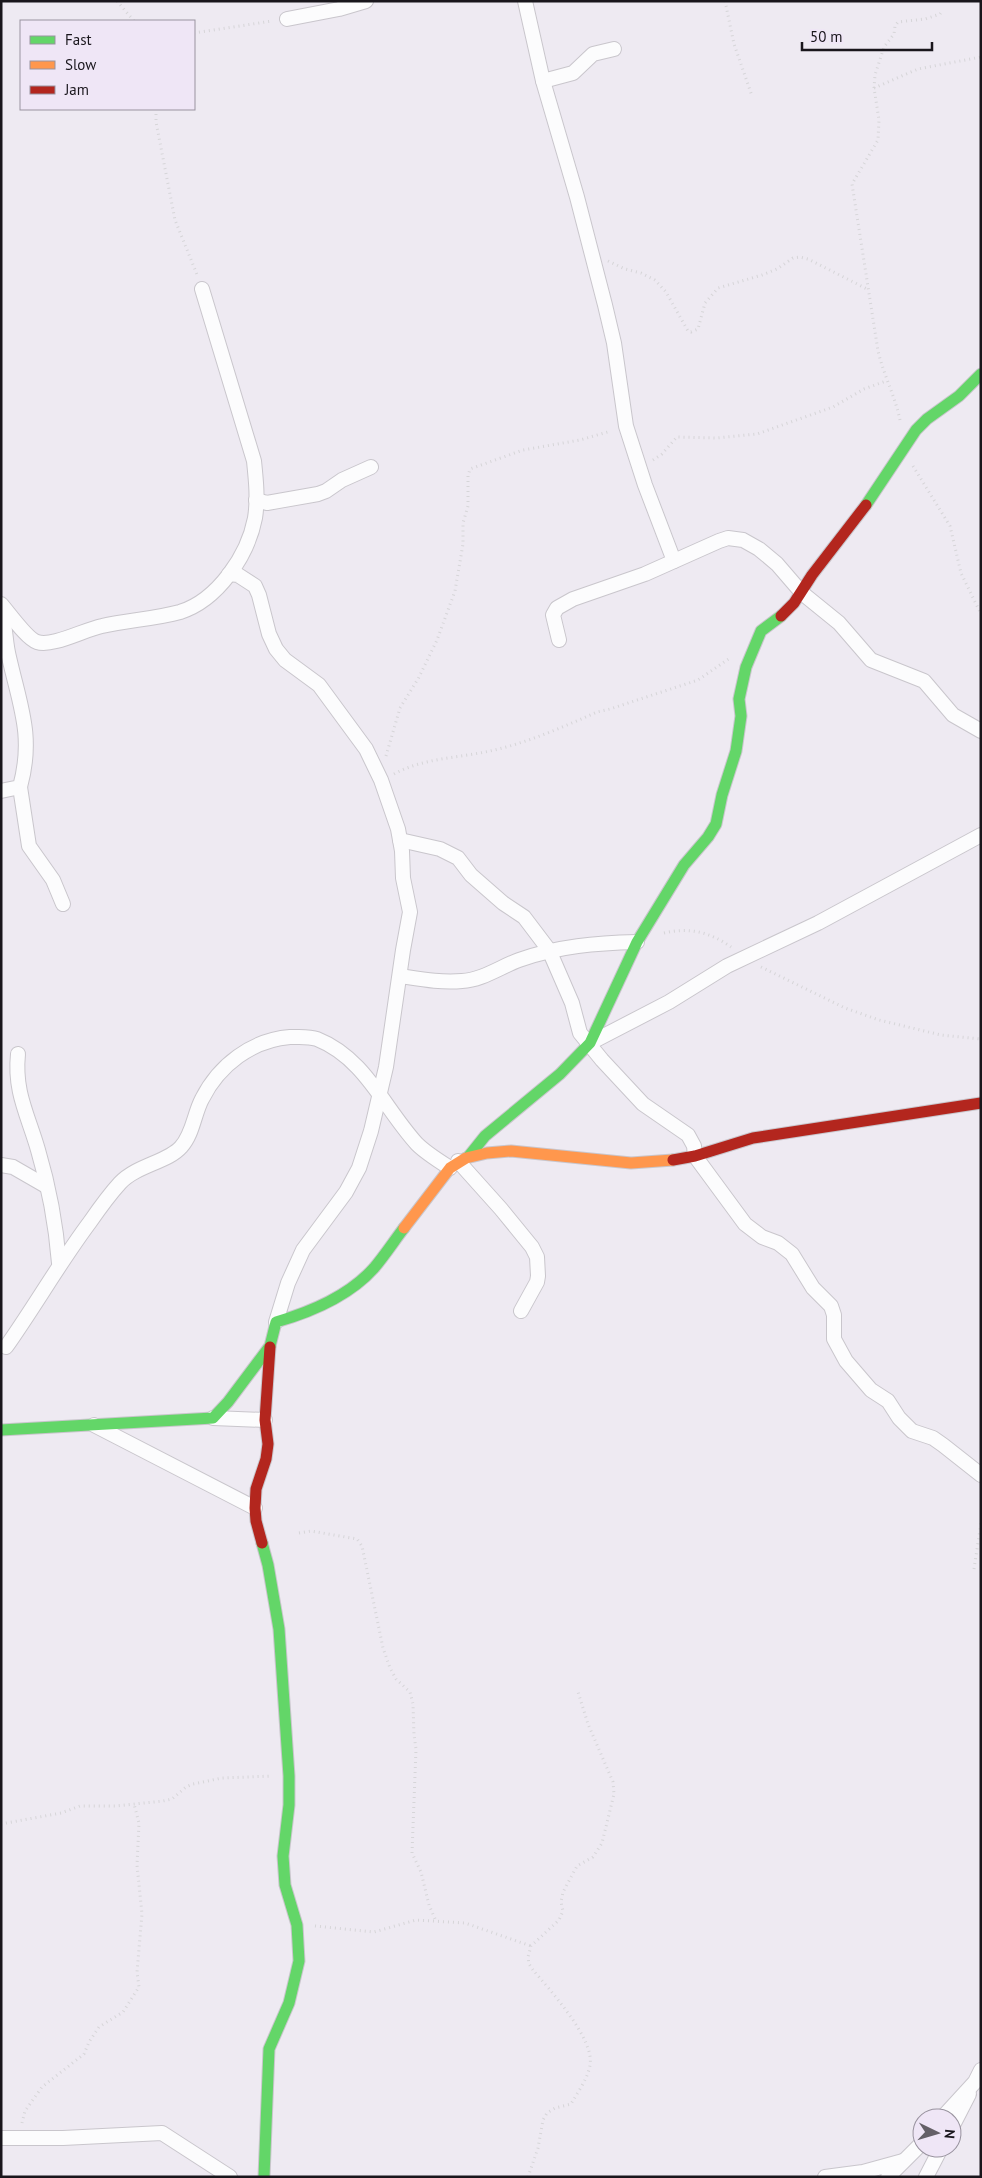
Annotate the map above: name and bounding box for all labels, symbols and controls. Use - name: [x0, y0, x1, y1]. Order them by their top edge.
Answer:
- legend: [20, 20, 195, 110]
- scale bar: [802, 20, 932, 52]
- text: 50 m: [810, 27, 843, 46]
- text: Fast: [65, 30, 92, 49]
- text: Slow: [65, 55, 96, 74]
- text: Jam: [64, 80, 89, 99]
- north arrow: [912, 2108, 962, 2158]
- text: N: [941, 2129, 959, 2140]

